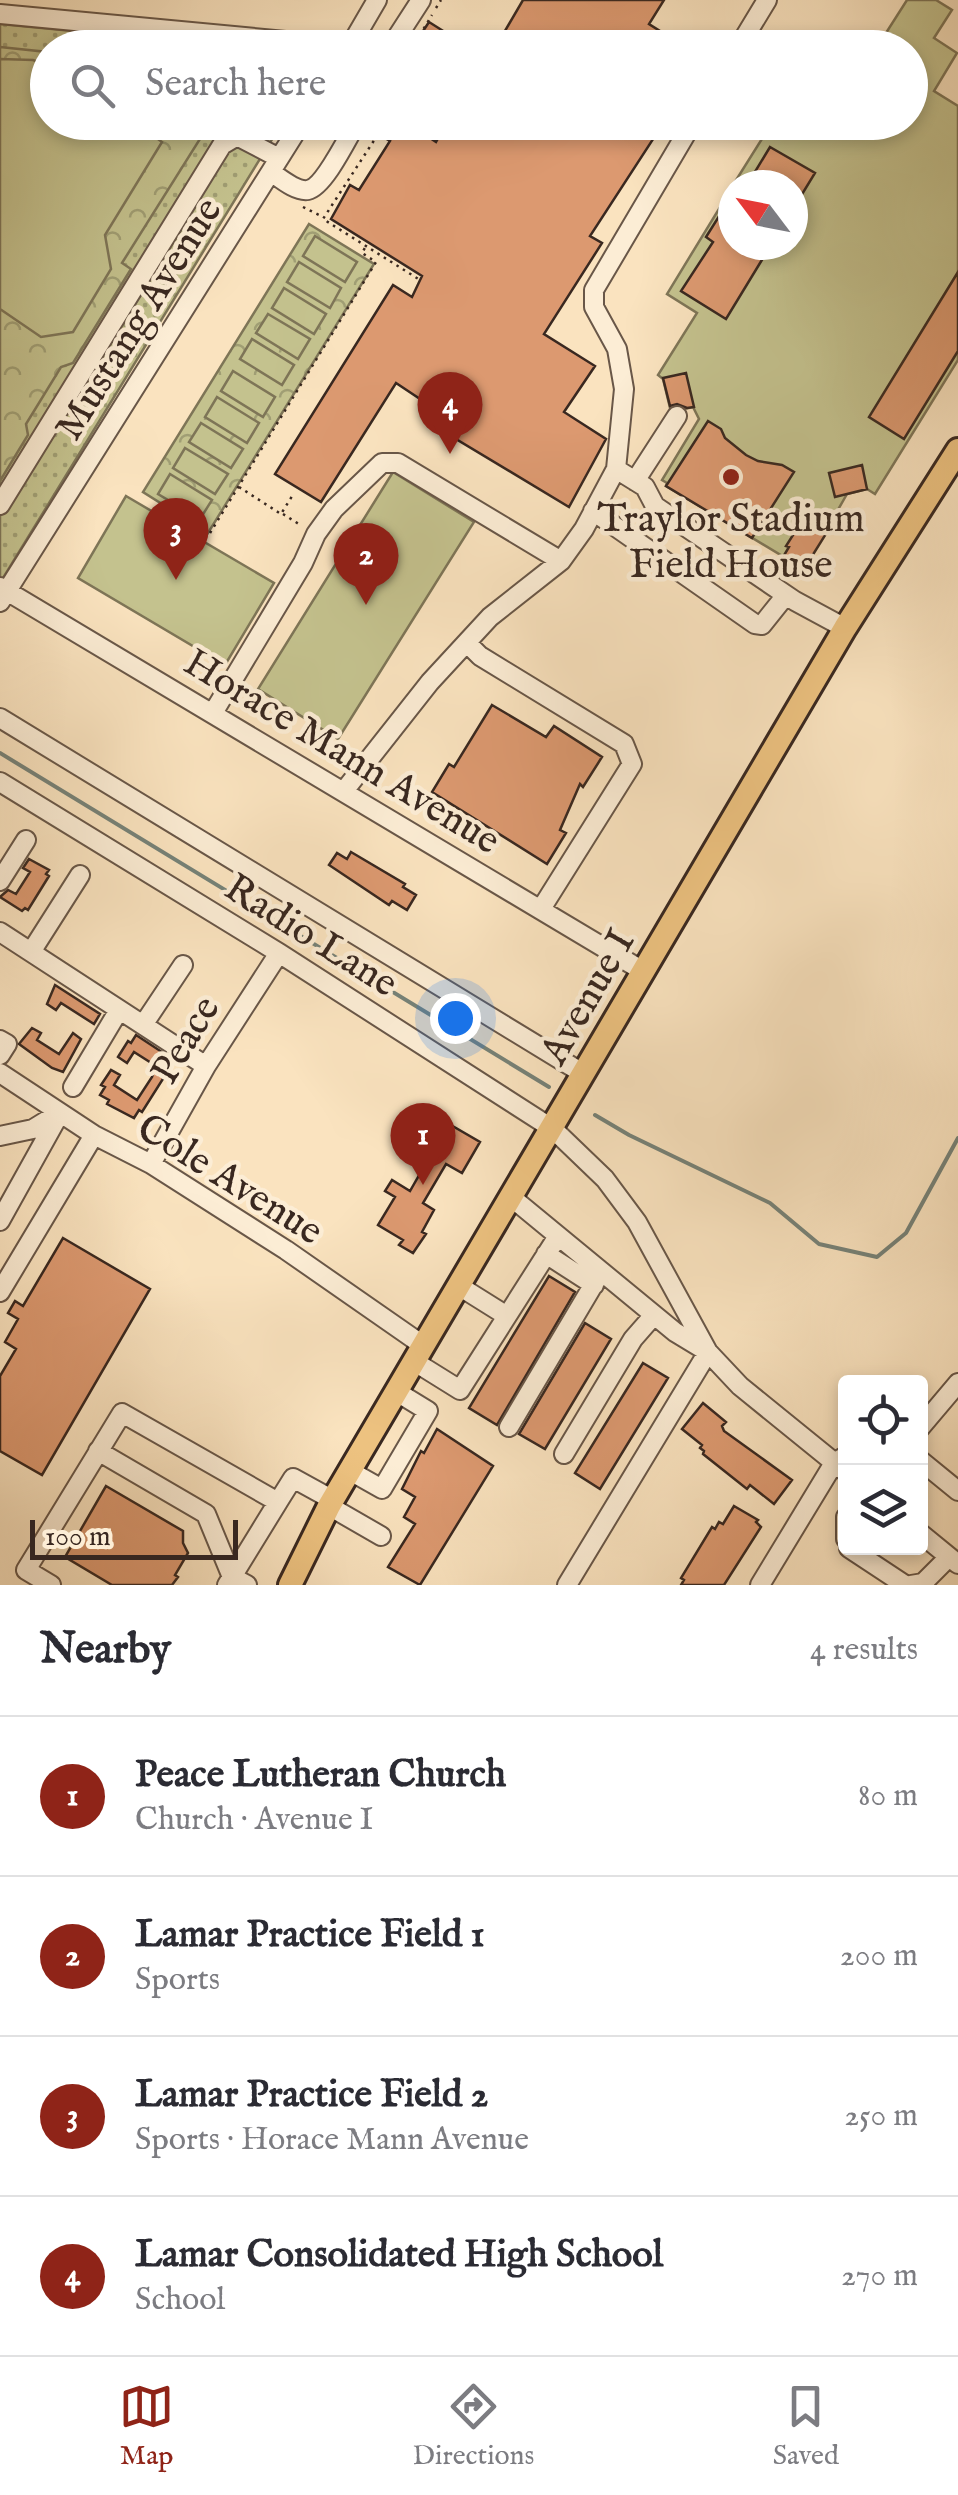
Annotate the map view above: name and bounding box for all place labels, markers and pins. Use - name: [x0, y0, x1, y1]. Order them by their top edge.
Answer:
- pin: 4: [418, 372, 482, 454]
- marker: Traylor Stadium Field House: [720, 466, 742, 488]
- place label: Traylor Stadium Field House: [597, 495, 865, 592]
- pin: 3: [144, 498, 208, 580]
- pin: 2: [334, 522, 398, 605]
- pin: 1: [390, 1102, 456, 1185]

